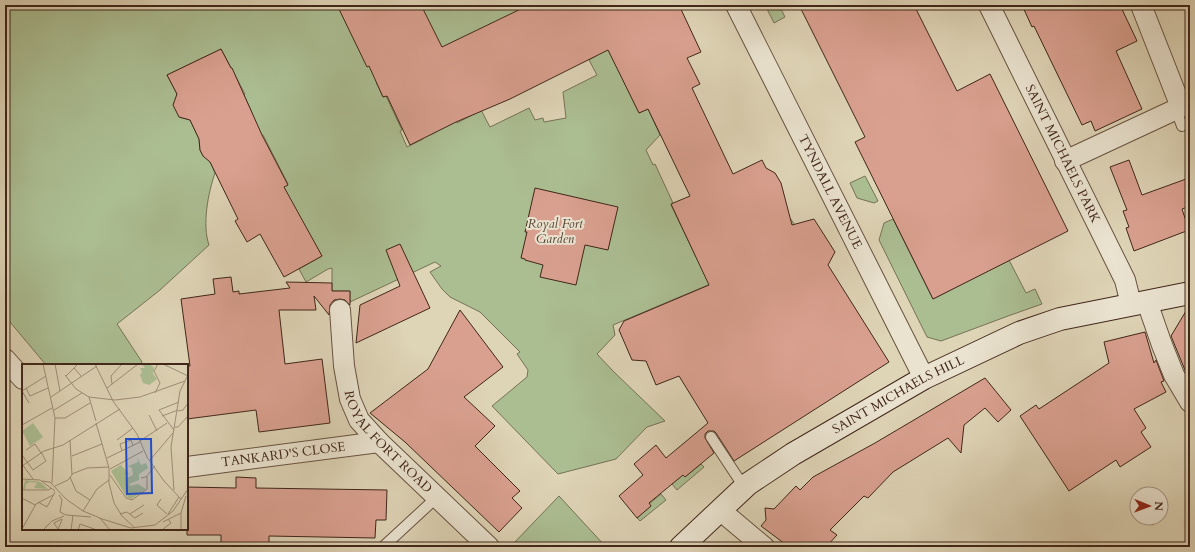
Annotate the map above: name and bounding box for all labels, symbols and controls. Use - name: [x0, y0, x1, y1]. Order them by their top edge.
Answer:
- street label: SAINT MICHAELS PARK: [1021, 81, 1105, 226]
- street label: TYNDALL AVENUE: [794, 131, 866, 252]
- park label: Royal Fort Garden: [527, 215, 583, 248]
- street label: SAINT MICHAELS HILL: [829, 351, 967, 438]
- inset map: [22, 364, 188, 530]
- street label: ROYAL FORT ROAD: [340, 389, 436, 497]
- street label: TANKARD'S CLOSE: [220, 437, 346, 471]
- north arrow: [1129, 486, 1169, 526]
- text: N: [1151, 501, 1166, 512]

